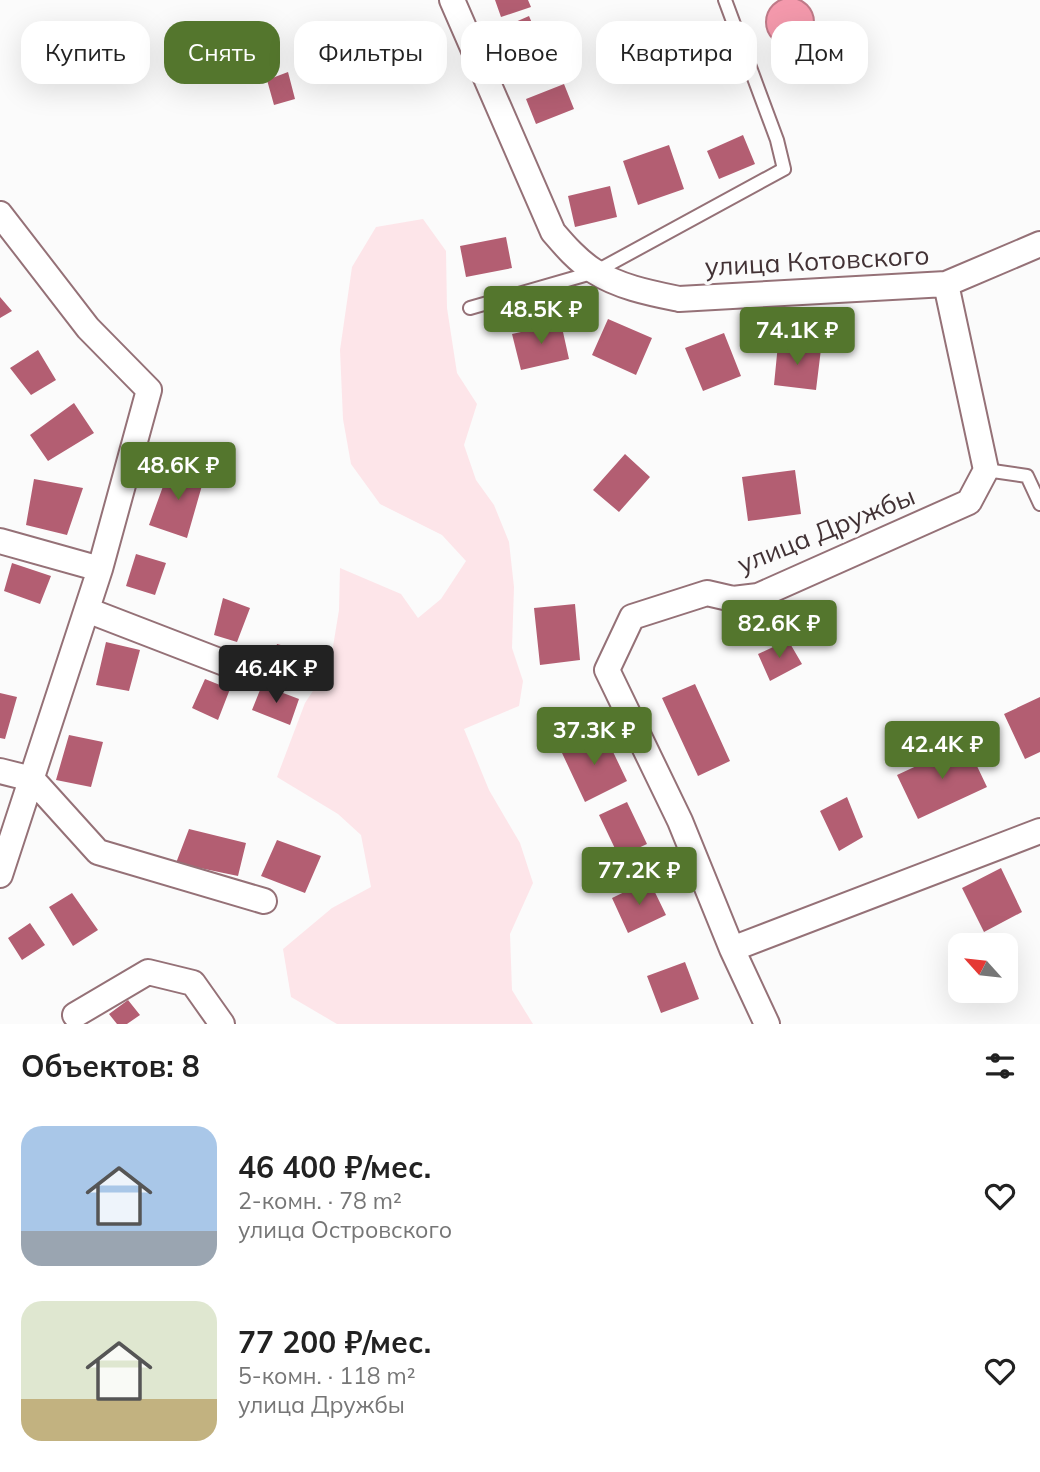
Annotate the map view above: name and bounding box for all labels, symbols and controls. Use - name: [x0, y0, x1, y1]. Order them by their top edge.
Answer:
- chip: Купить: [21, 21, 150, 84]
- chip: Снять: [164, 21, 280, 84]
- chip: Фильтры: [294, 21, 447, 84]
- chip: Новое: [461, 21, 582, 84]
- chip: Квартира: [596, 21, 757, 84]
- chip: Дом: [771, 21, 868, 84]
- street label: улица Котовского: [704, 238, 930, 283]
- pin: 48.5K ₽: [476, 286, 606, 346]
- text: 48.5K ₽: [500, 294, 582, 323]
- pin: 74.1K ₽: [732, 308, 862, 367]
- text: 74.1K ₽: [756, 315, 838, 344]
- pin: 48.6K ₽: [113, 442, 243, 502]
- text: 48.6K ₽: [137, 450, 219, 479]
- street label: улица Дружбы: [732, 479, 919, 580]
- pin: 82.6K ₽: [714, 600, 844, 660]
- text: 82.6K ₽: [738, 608, 820, 637]
- pin: 46.4K ₽: [211, 646, 341, 705]
- text: 46.4K ₽: [235, 653, 317, 682]
- pin: 37.3K ₽: [529, 708, 659, 767]
- text: 37.3K ₽: [553, 715, 635, 744]
- pin: 42.4K ₽: [877, 722, 1007, 781]
- text: 42.4K ₽: [901, 729, 983, 758]
- pin: 77.2K ₽: [574, 848, 704, 907]
- text: 77.2K ₽: [598, 855, 680, 884]
- north arrow: [948, 933, 1018, 1003]
- map controls: [948, 933, 1018, 1003]
- text: Объектов: 8: [21, 1047, 200, 1085]
- icon: filters: [981, 1047, 1019, 1085]
- text: 46 400 ₽/мес.: [238, 1148, 431, 1186]
- icon: home: [77, 1154, 161, 1238]
- icon: heart: [981, 1177, 1019, 1215]
- text: 2-комн. · 78 m²: [238, 1186, 402, 1215]
- text: улица Островского: [238, 1215, 452, 1244]
- text: 77 200 ₽/мес.: [238, 1323, 431, 1361]
- icon: home: [77, 1329, 161, 1413]
- icon: heart: [981, 1352, 1019, 1390]
- text: 5-комн. · 118 m²: [238, 1361, 416, 1390]
- text: улица Дружбы: [238, 1390, 405, 1419]

